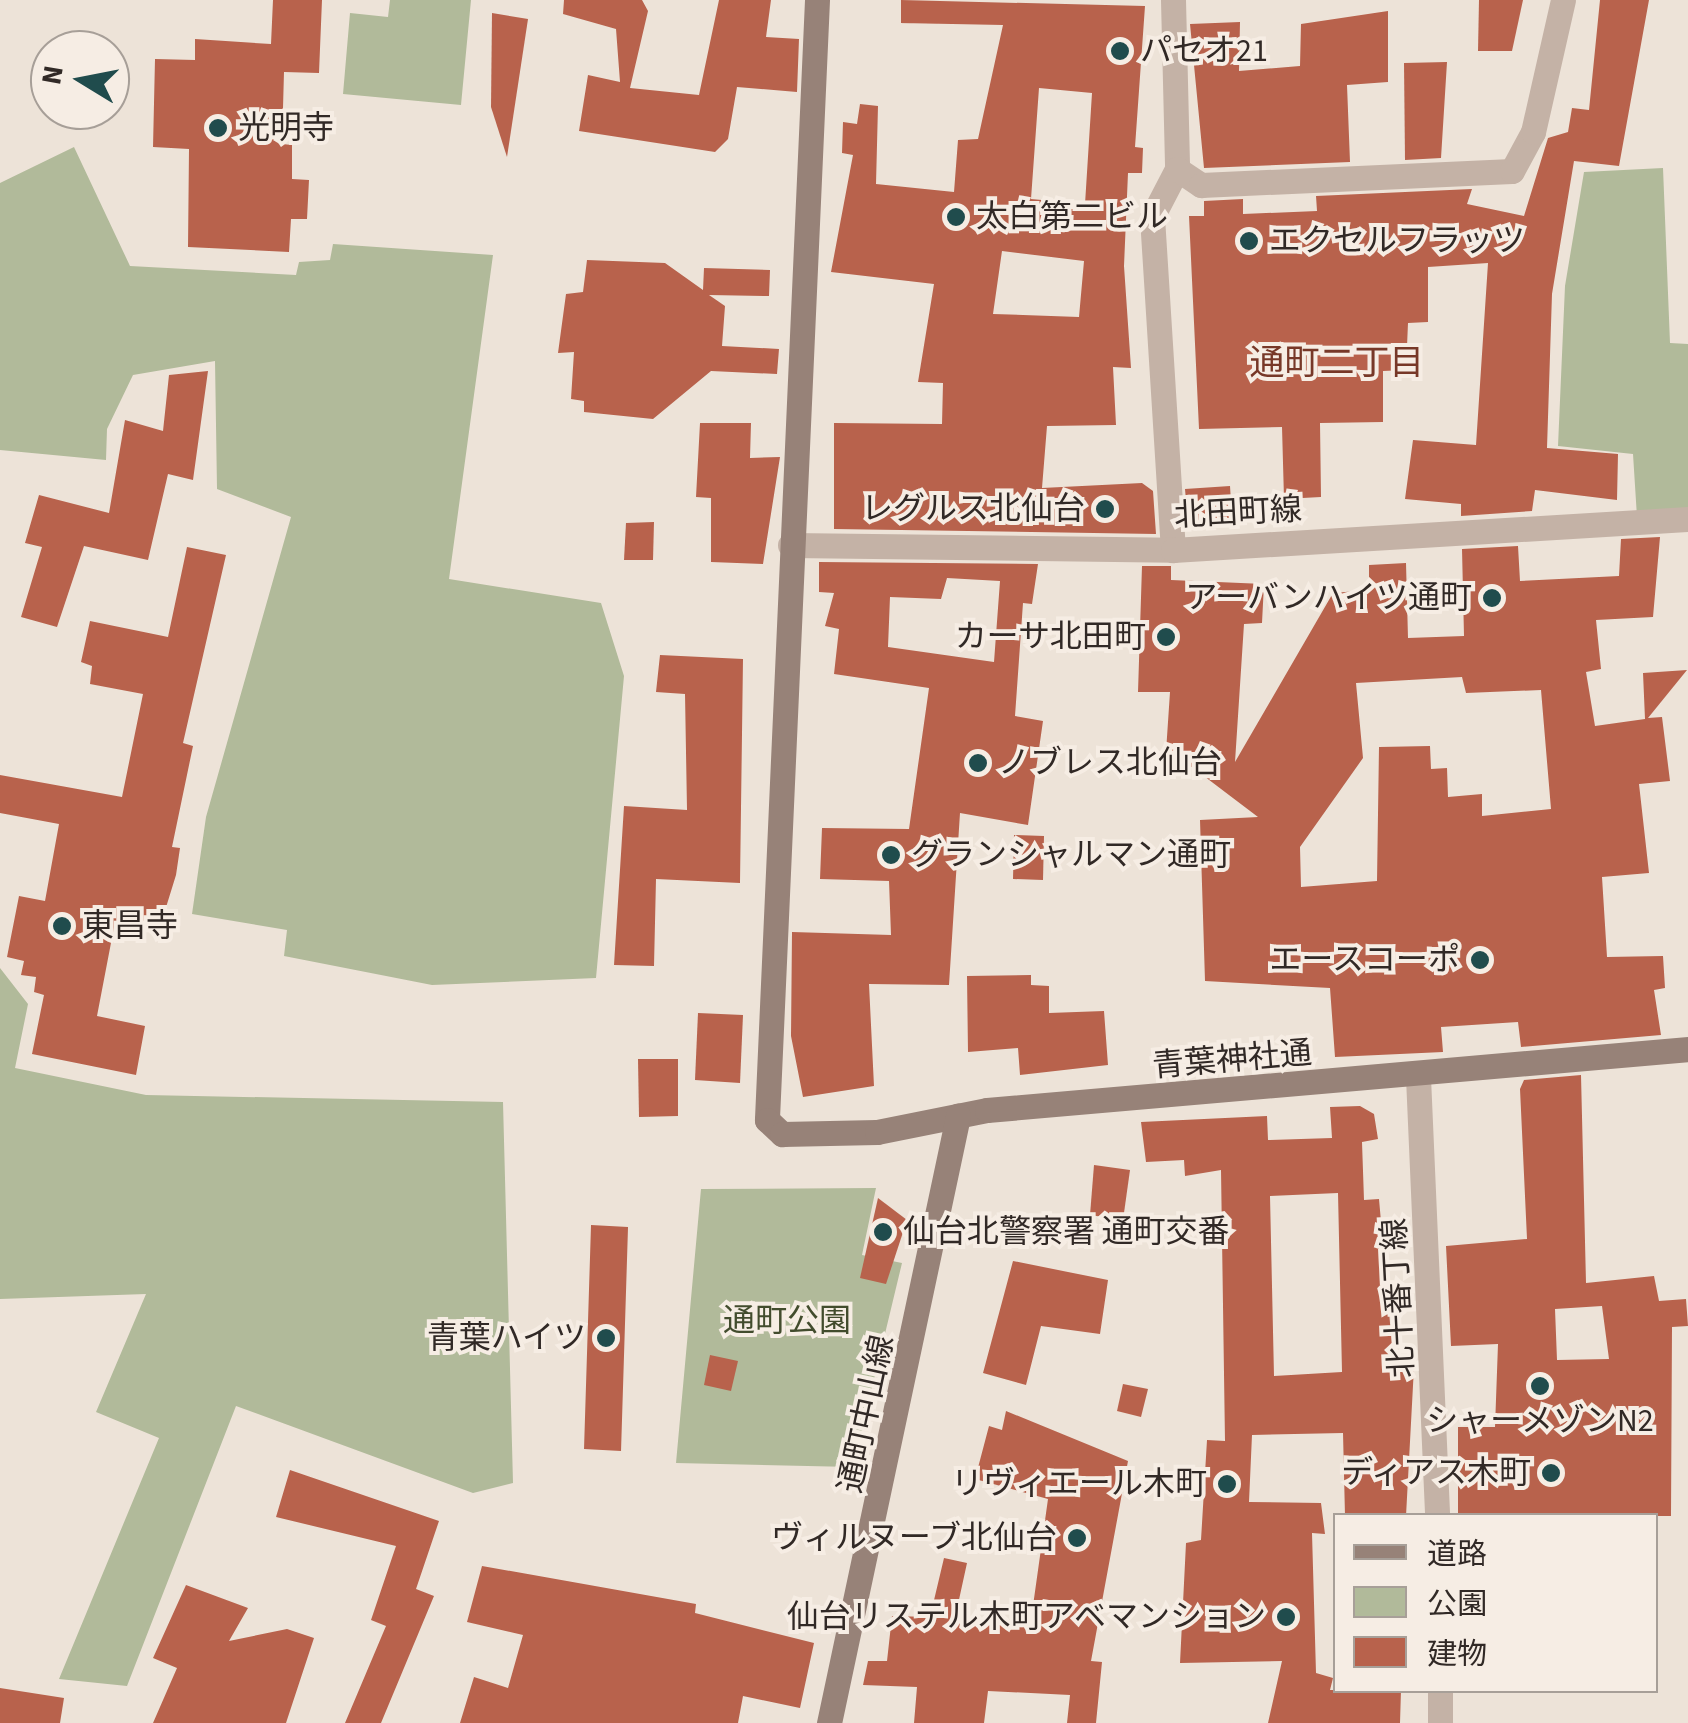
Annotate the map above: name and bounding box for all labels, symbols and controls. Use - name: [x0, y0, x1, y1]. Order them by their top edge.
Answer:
- north arrow: [30, 30, 130, 130]
- place label: パセオ21: [1140, 32, 1268, 70]
- marker: パセオ21: [1109, 40, 1131, 62]
- text: N: [31, 62, 74, 88]
- place label: 光明寺: [238, 109, 334, 147]
- marker: 光明寺: [207, 117, 229, 139]
- place label: 太白第二ビル: [976, 198, 1168, 236]
- marker: 太白第二ビル: [945, 206, 967, 228]
- place label: エクセルフラッツ: [1269, 222, 1525, 260]
- marker: エクセルフラッツ: [1238, 230, 1260, 252]
- district label: 通町二丁目: [1250, 342, 1424, 384]
- place label: レグルス北仙台: [861, 490, 1085, 528]
- street label: 北田町線: [1173, 490, 1303, 536]
- marker: レグルス北仙台: [1094, 498, 1116, 520]
- place label: アーバンハイツ通町: [1186, 579, 1472, 617]
- marker: アーバンハイツ通町: [1481, 587, 1503, 609]
- place label: カーサ北田町: [954, 618, 1146, 656]
- marker: カーサ北田町: [1155, 626, 1177, 648]
- place label: ノブレス北仙台: [998, 744, 1222, 782]
- marker: ノブレス北仙台: [967, 752, 989, 774]
- place label: グランシャルマン通町: [911, 836, 1231, 874]
- marker: グランシャルマン通町: [880, 844, 902, 866]
- place label: 東昌寺: [82, 907, 178, 945]
- marker: 東昌寺: [51, 915, 73, 937]
- place label: エースコーポ: [1268, 941, 1460, 979]
- marker: エースコーポ: [1469, 949, 1491, 971]
- street label: 青葉神社通: [1151, 1034, 1313, 1086]
- place label: 仙台北警察署 通町交番: [903, 1213, 1229, 1251]
- street label: 北十番丁線: [1376, 1217, 1422, 1379]
- marker: 仙台北警察署 通町交番: [872, 1221, 894, 1243]
- park label: 通町公園: [723, 1302, 851, 1340]
- place label: 青葉ハイツ: [426, 1319, 586, 1357]
- marker: 青葉ハイツ: [595, 1327, 617, 1349]
- street label: 通町中山線: [832, 1332, 902, 1496]
- marker: シャーメゾンN2: [1529, 1375, 1551, 1397]
- place label: シャーメゾンN2: [1426, 1402, 1654, 1440]
- place label: ディアス木町: [1339, 1454, 1531, 1492]
- marker: ディアス木町: [1540, 1462, 1562, 1484]
- place label: リヴィエール木町: [951, 1465, 1207, 1503]
- marker: リヴィエール木町: [1216, 1473, 1238, 1495]
- legend: [1333, 1513, 1658, 1693]
- place label: ヴィルヌーブ北仙台: [769, 1519, 1057, 1557]
- marker: ヴィルヌーブ北仙台: [1066, 1527, 1088, 1549]
- text: 道路: [1427, 1533, 1487, 1576]
- text: 公園: [1427, 1583, 1487, 1626]
- place label: 仙台リステル木町アベマンション: [786, 1598, 1266, 1636]
- marker: 仙台リステル木町アベマンション: [1275, 1606, 1297, 1628]
- text: 建物: [1427, 1633, 1487, 1676]

